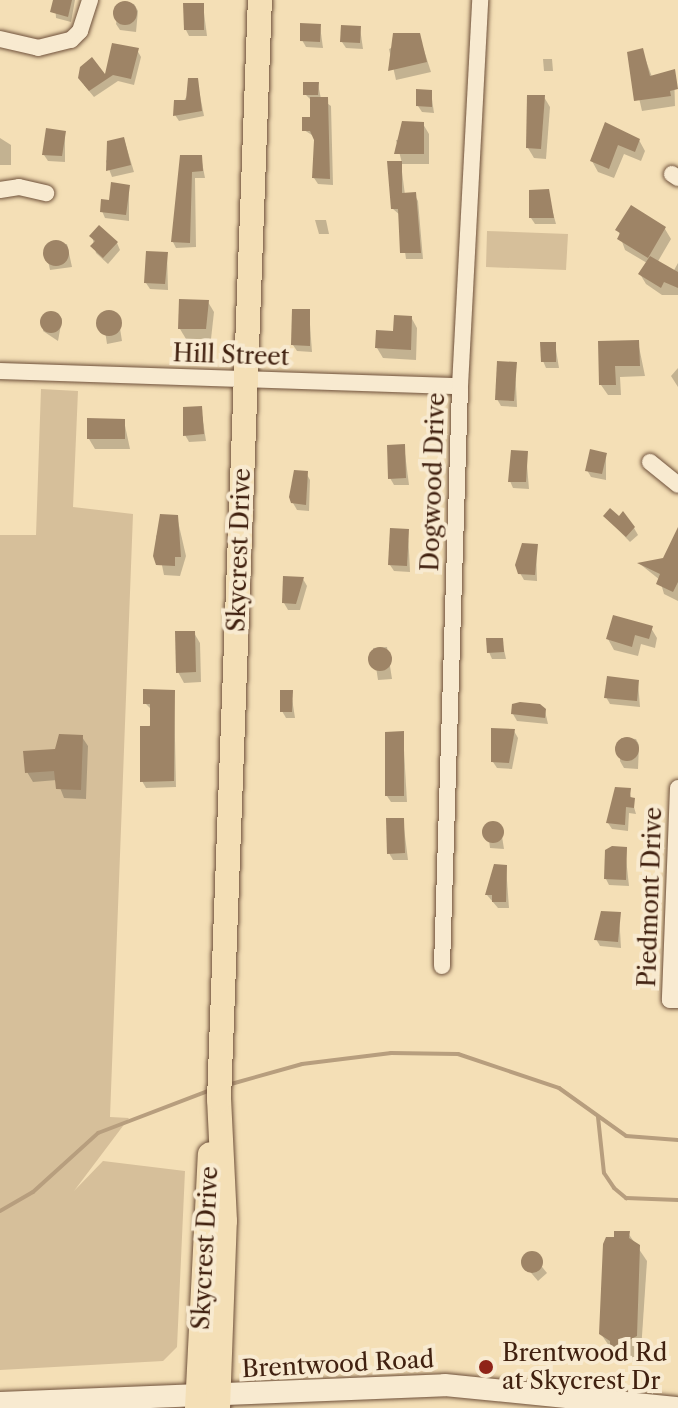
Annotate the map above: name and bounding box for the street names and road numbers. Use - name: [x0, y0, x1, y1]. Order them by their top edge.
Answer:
- street label: Hill Street: [172, 339, 290, 371]
- street label: Dogwood Drive: [415, 392, 451, 572]
- street label: Skycrest Drive: [222, 468, 256, 632]
- street label: Piedmont Drive: [632, 806, 668, 988]
- street label: Skycrest Drive: [186, 1165, 224, 1331]
- street label: Brentwood Road: [241, 1345, 435, 1383]

